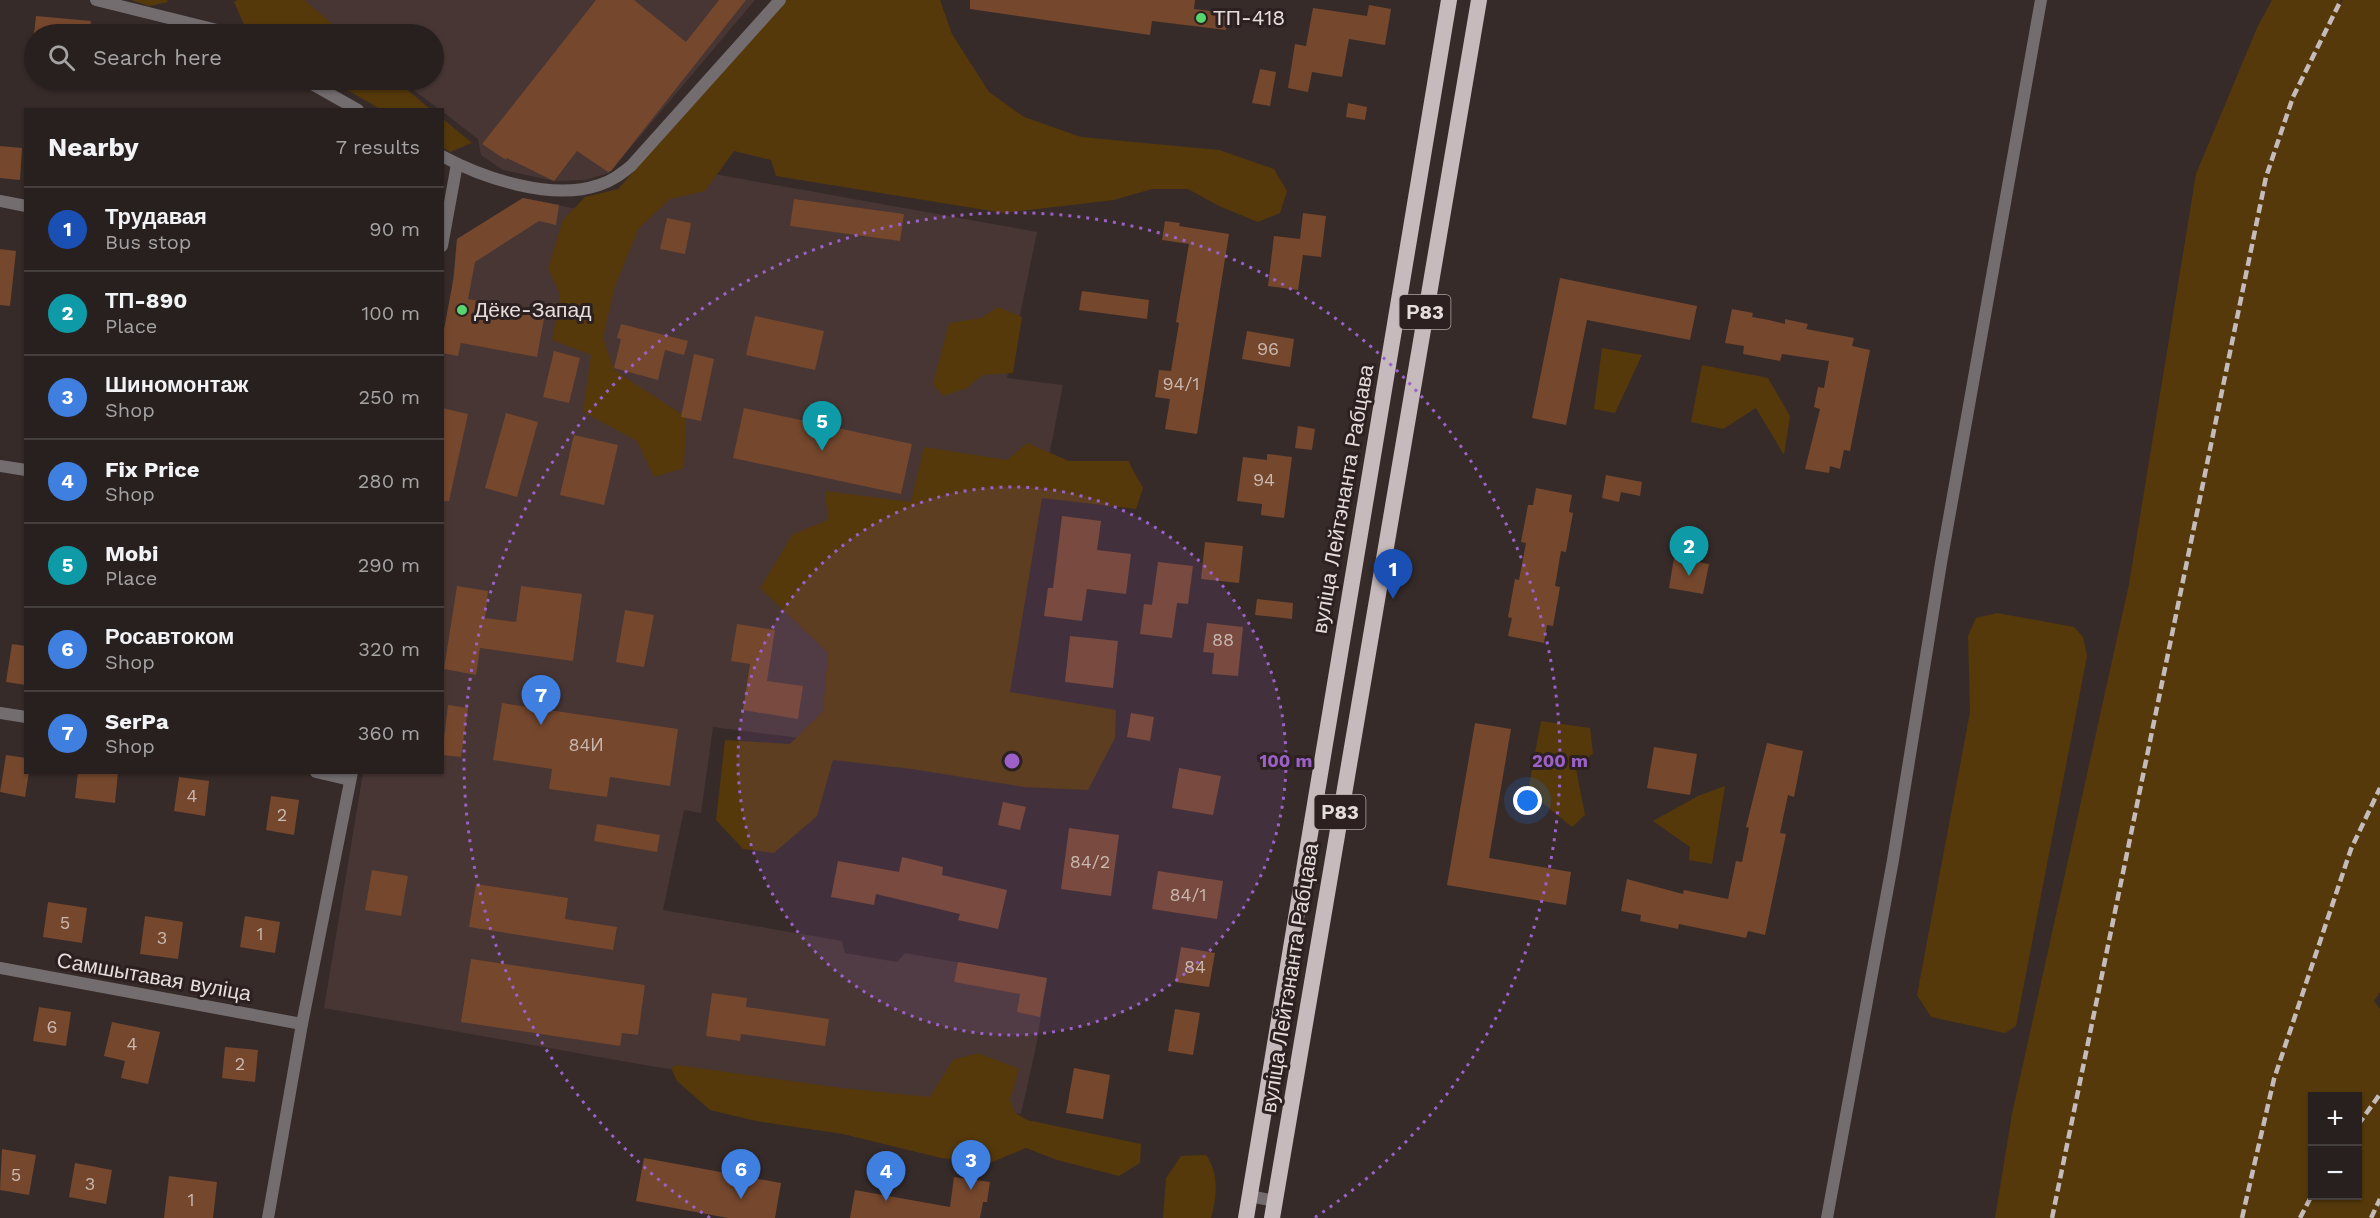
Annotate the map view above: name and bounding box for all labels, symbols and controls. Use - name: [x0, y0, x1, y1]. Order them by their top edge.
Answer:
- place label: ТП-418: [1213, 5, 1285, 30]
- marker: ТП-418: [1194, 11, 1208, 25]
- search box: [24, 24, 444, 90]
- icon: search: [45, 41, 78, 74]
- text: Search here: [93, 45, 222, 70]
- text: Nearby: [48, 132, 139, 162]
- text: 7 results: [336, 135, 420, 159]
- text: Трудавая: [105, 204, 207, 229]
- text: 1: [63, 217, 72, 241]
- text: 90 m: [369, 217, 420, 241]
- text: Bus stop: [105, 230, 191, 254]
- text: ТП-890: [105, 288, 187, 313]
- road number: Р83: [1400, 295, 1450, 329]
- place label: Дёке-Запад: [474, 297, 591, 322]
- text: 2: [62, 301, 73, 325]
- text: 100 m: [361, 301, 420, 325]
- marker: Дёке-Запад: [455, 303, 469, 317]
- text: Place: [105, 314, 157, 338]
- house number: 96: [1257, 338, 1279, 359]
- street label: вуліца Лейтэнанта Рабцава: [1307, 362, 1379, 635]
- text: Шиномонтаж: [105, 372, 248, 397]
- house number: 94/1: [1163, 373, 1200, 394]
- text: 3: [62, 385, 73, 409]
- text: 250 m: [358, 385, 420, 409]
- text: Shop: [105, 398, 155, 422]
- pin: 5: [802, 402, 842, 451]
- text: Fix Price: [105, 457, 199, 482]
- text: 4: [61, 469, 74, 493]
- text: 280 m: [358, 469, 420, 493]
- house number: 94: [1253, 469, 1275, 490]
- text: Shop: [105, 482, 155, 506]
- pin: 2: [1670, 526, 1708, 576]
- text: Mobi: [105, 541, 158, 566]
- pin: 1: [1374, 550, 1412, 599]
- text: 5: [62, 553, 73, 577]
- text: 290 m: [358, 553, 420, 577]
- text: Place: [105, 566, 157, 590]
- text: Росавтоком: [105, 624, 234, 649]
- house number: 88: [1212, 629, 1234, 650]
- text: 6: [61, 637, 74, 661]
- text: 320 m: [358, 637, 420, 661]
- text: Shop: [105, 650, 155, 674]
- pin: 7: [522, 676, 560, 725]
- text: SerPa: [105, 709, 169, 734]
- text: 7: [61, 721, 74, 745]
- text: 360 m: [358, 721, 420, 745]
- text: Shop: [105, 734, 155, 758]
- house number: 84И: [568, 734, 604, 755]
- text: 100 m: [1259, 750, 1313, 771]
- text: 200 m: [1532, 750, 1588, 771]
- centre of rings: [1002, 751, 1022, 771]
- house number: 4: [187, 785, 198, 806]
- your location: [1513, 786, 1542, 815]
- road number: Р83: [1314, 795, 1366, 829]
- house number: 2: [277, 804, 287, 825]
- street label: вуліца Лейтэнанта Рабцава: [1256, 841, 1323, 1114]
- house number: 84/2: [1070, 851, 1110, 872]
- house number: 84/1: [1170, 884, 1206, 905]
- house number: 5: [60, 912, 70, 933]
- house number: 1: [256, 923, 264, 944]
- house number: 3: [157, 927, 167, 948]
- street label: Самшытавая вуліца: [55, 947, 254, 1006]
- house number: 84: [1184, 956, 1206, 977]
- house number: 6: [47, 1016, 57, 1037]
- house number: 4: [127, 1033, 138, 1054]
- house number: 2: [235, 1053, 245, 1074]
- map controls: [2308, 1092, 2362, 1200]
- button: +: [2308, 1092, 2362, 1146]
- pin: 3: [952, 1140, 990, 1190]
- button: −: [2308, 1146, 2362, 1200]
- pin: 6: [722, 1150, 760, 1199]
- pin: 4: [866, 1152, 906, 1201]
- house number: 5: [11, 1164, 21, 1185]
- house number: 3: [85, 1173, 95, 1194]
- house number: 1: [187, 1189, 195, 1210]

